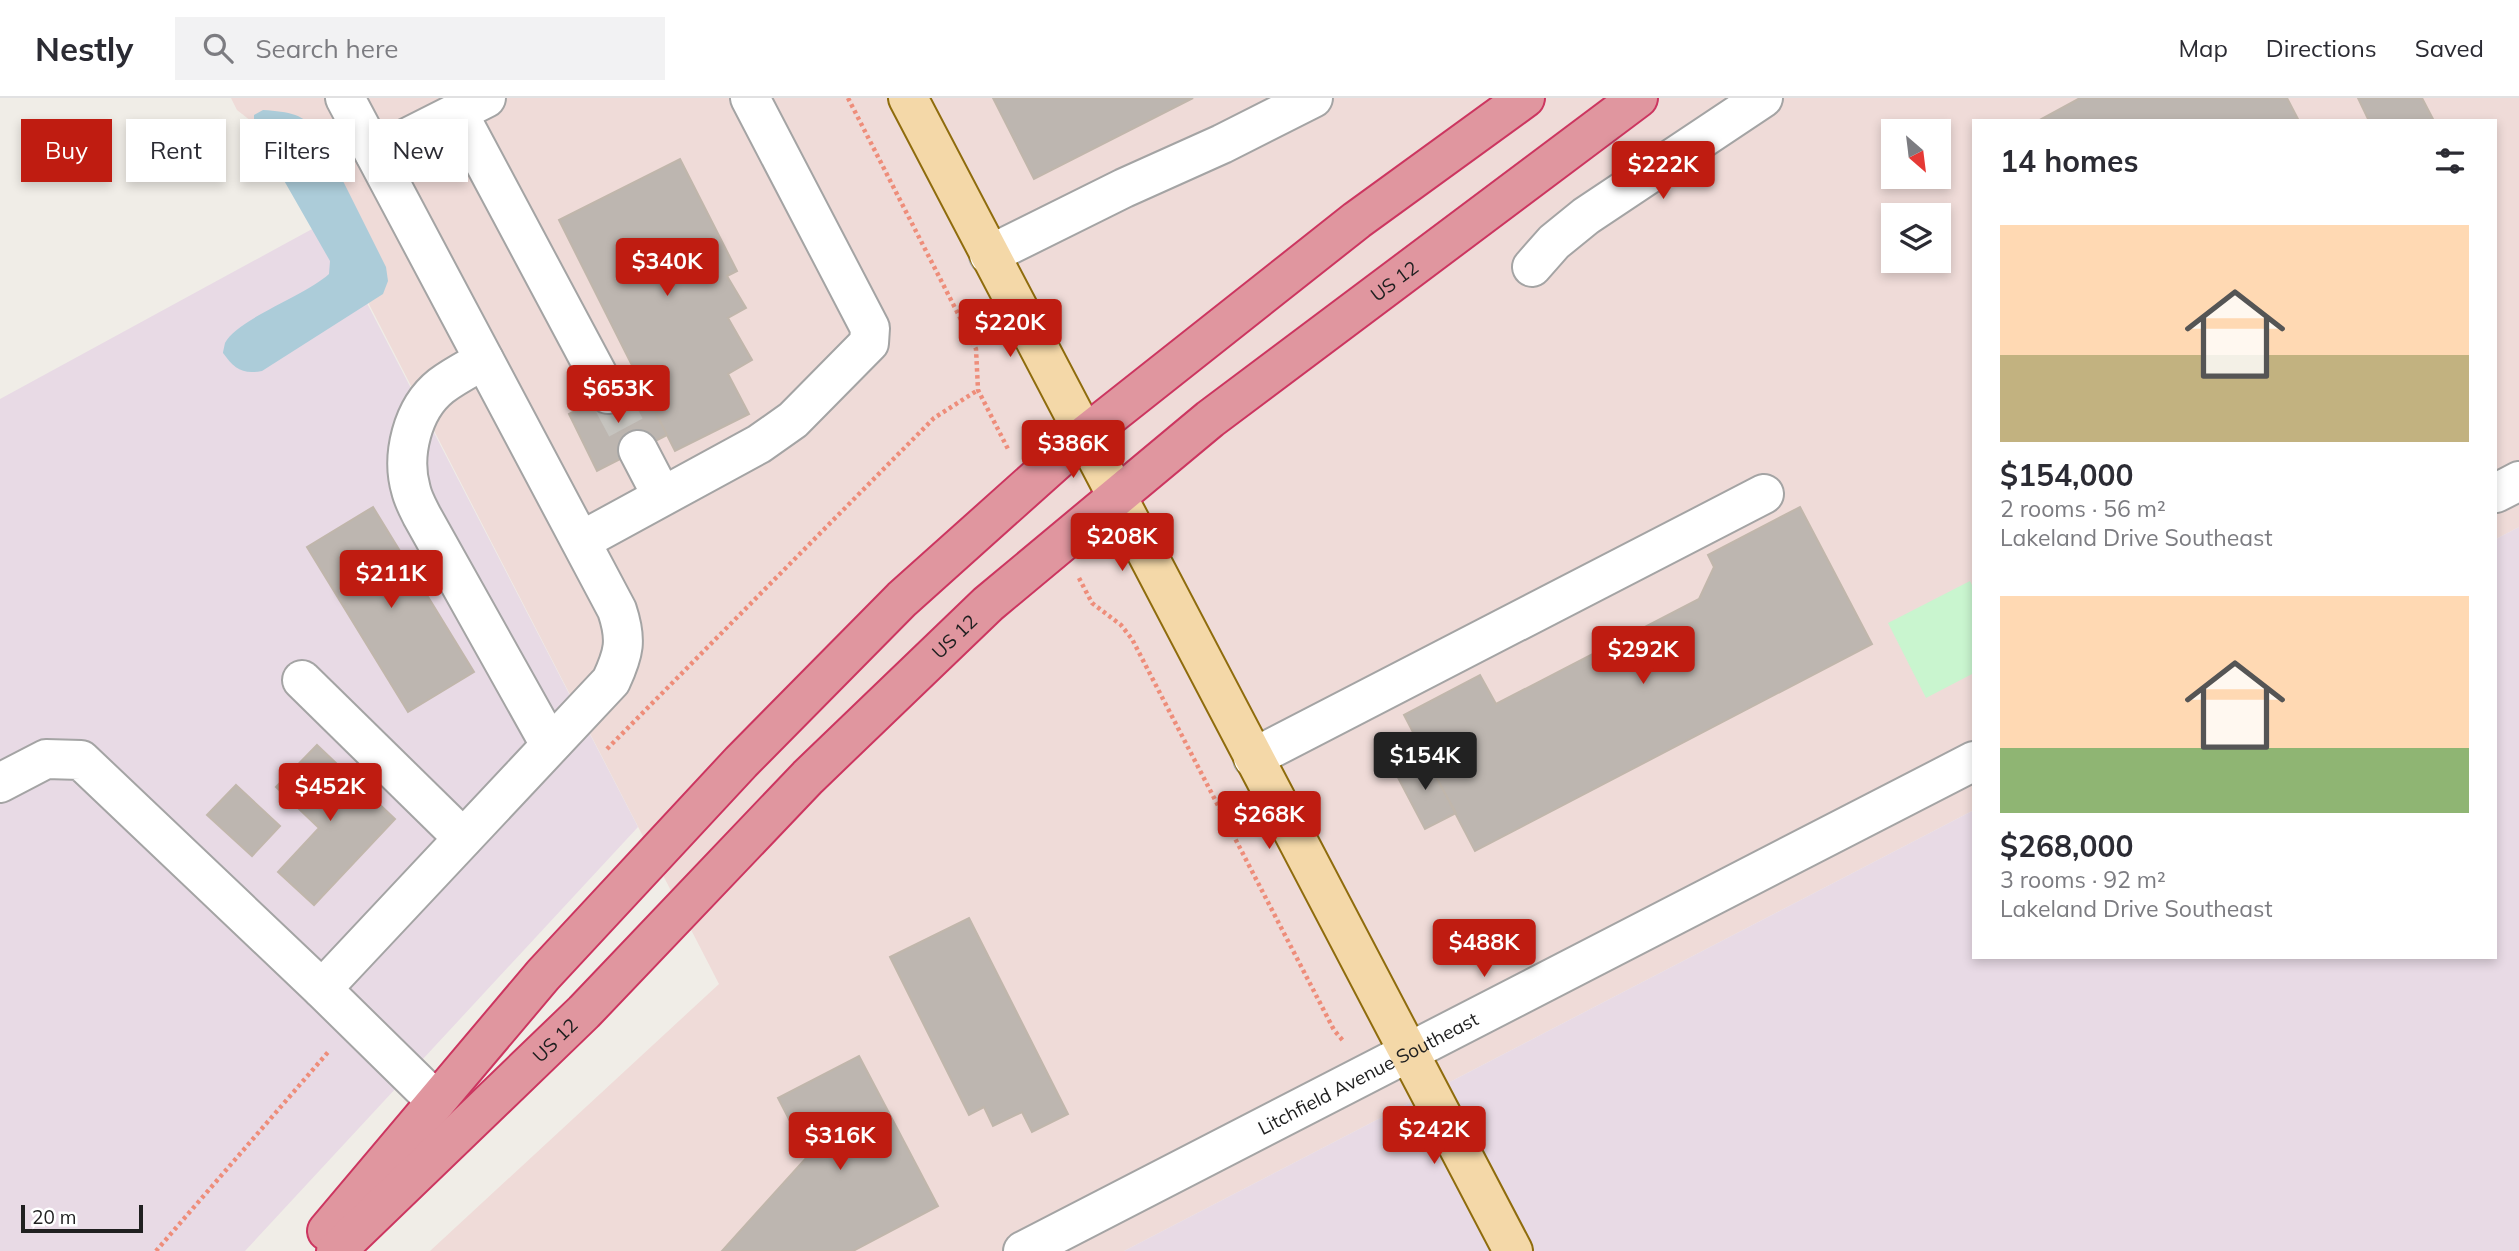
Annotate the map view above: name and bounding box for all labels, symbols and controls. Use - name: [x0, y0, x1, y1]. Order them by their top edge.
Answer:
- search box: [175, 17, 665, 80]
- text: Nestly: [35, 28, 133, 69]
- icon: search: [199, 29, 237, 67]
- text: Search here: [255, 32, 398, 65]
- text: Map: [2178, 33, 2228, 63]
- text: Directions: [2266, 33, 2377, 63]
- text: Saved: [2415, 33, 2484, 63]
- chip: Buy: [21, 119, 112, 182]
- chip: Rent: [126, 119, 226, 182]
- chip: Filters: [240, 119, 355, 182]
- chip: New: [369, 119, 468, 182]
- north arrow: [1881, 119, 1951, 189]
- map controls: [1881, 119, 1951, 273]
- pin: $222K: [1614, 141, 1712, 201]
- text: 14 homes: [2000, 142, 2139, 180]
- icon: filters: [2431, 142, 2469, 180]
- text: $222K: [1628, 149, 1698, 178]
- button: layers: [1881, 203, 1951, 273]
- pin: $340K: [618, 238, 716, 298]
- text: $340K: [632, 246, 702, 275]
- street label: US 12: [1366, 255, 1423, 306]
- icon: home: [2172, 271, 2298, 397]
- pin: $220K: [961, 300, 1059, 359]
- text: $220K: [975, 307, 1045, 336]
- pin: $653K: [569, 366, 667, 425]
- text: $653K: [583, 373, 653, 402]
- pin: $386K: [1024, 420, 1122, 480]
- text: $386K: [1038, 428, 1108, 457]
- text: $154,000: [2000, 456, 2133, 494]
- text: 2 rooms · 56 m²: [2000, 494, 2166, 523]
- pin: $208K: [1073, 514, 1171, 573]
- text: $208K: [1087, 521, 1157, 550]
- text: Lakeland Drive Southeast: [2000, 523, 2272, 552]
- pin: $211K: [342, 550, 440, 610]
- text: $211K: [356, 558, 426, 587]
- street label: US 12: [927, 609, 982, 664]
- pin: $292K: [1594, 626, 1692, 686]
- text: $292K: [1608, 634, 1678, 663]
- icon: home: [2172, 642, 2298, 768]
- pin: $154K: [1376, 732, 1474, 792]
- text: $154K: [1390, 740, 1460, 769]
- pin: $452K: [281, 764, 379, 823]
- text: $452K: [295, 771, 365, 800]
- pin: $268K: [1220, 792, 1318, 851]
- text: $268K: [1234, 799, 1304, 828]
- text: $268,000: [2000, 827, 2133, 865]
- text: 3 rooms · 92 m²: [2000, 865, 2166, 894]
- text: Lakeland Drive Southeast: [2000, 894, 2272, 923]
- pin: $488K: [1435, 920, 1533, 979]
- text: $488K: [1449, 927, 1519, 956]
- street label: Litchfield Avenue Southeast: [1254, 1006, 1482, 1140]
- street label: US 12: [527, 1013, 582, 1067]
- pin: $242K: [1385, 1107, 1483, 1166]
- pin: $316K: [791, 1112, 889, 1172]
- text: $242K: [1399, 1114, 1469, 1143]
- text: $316K: [805, 1120, 875, 1149]
- scale bar: [21, 1202, 144, 1234]
- text: 20 m: [32, 1205, 76, 1229]

